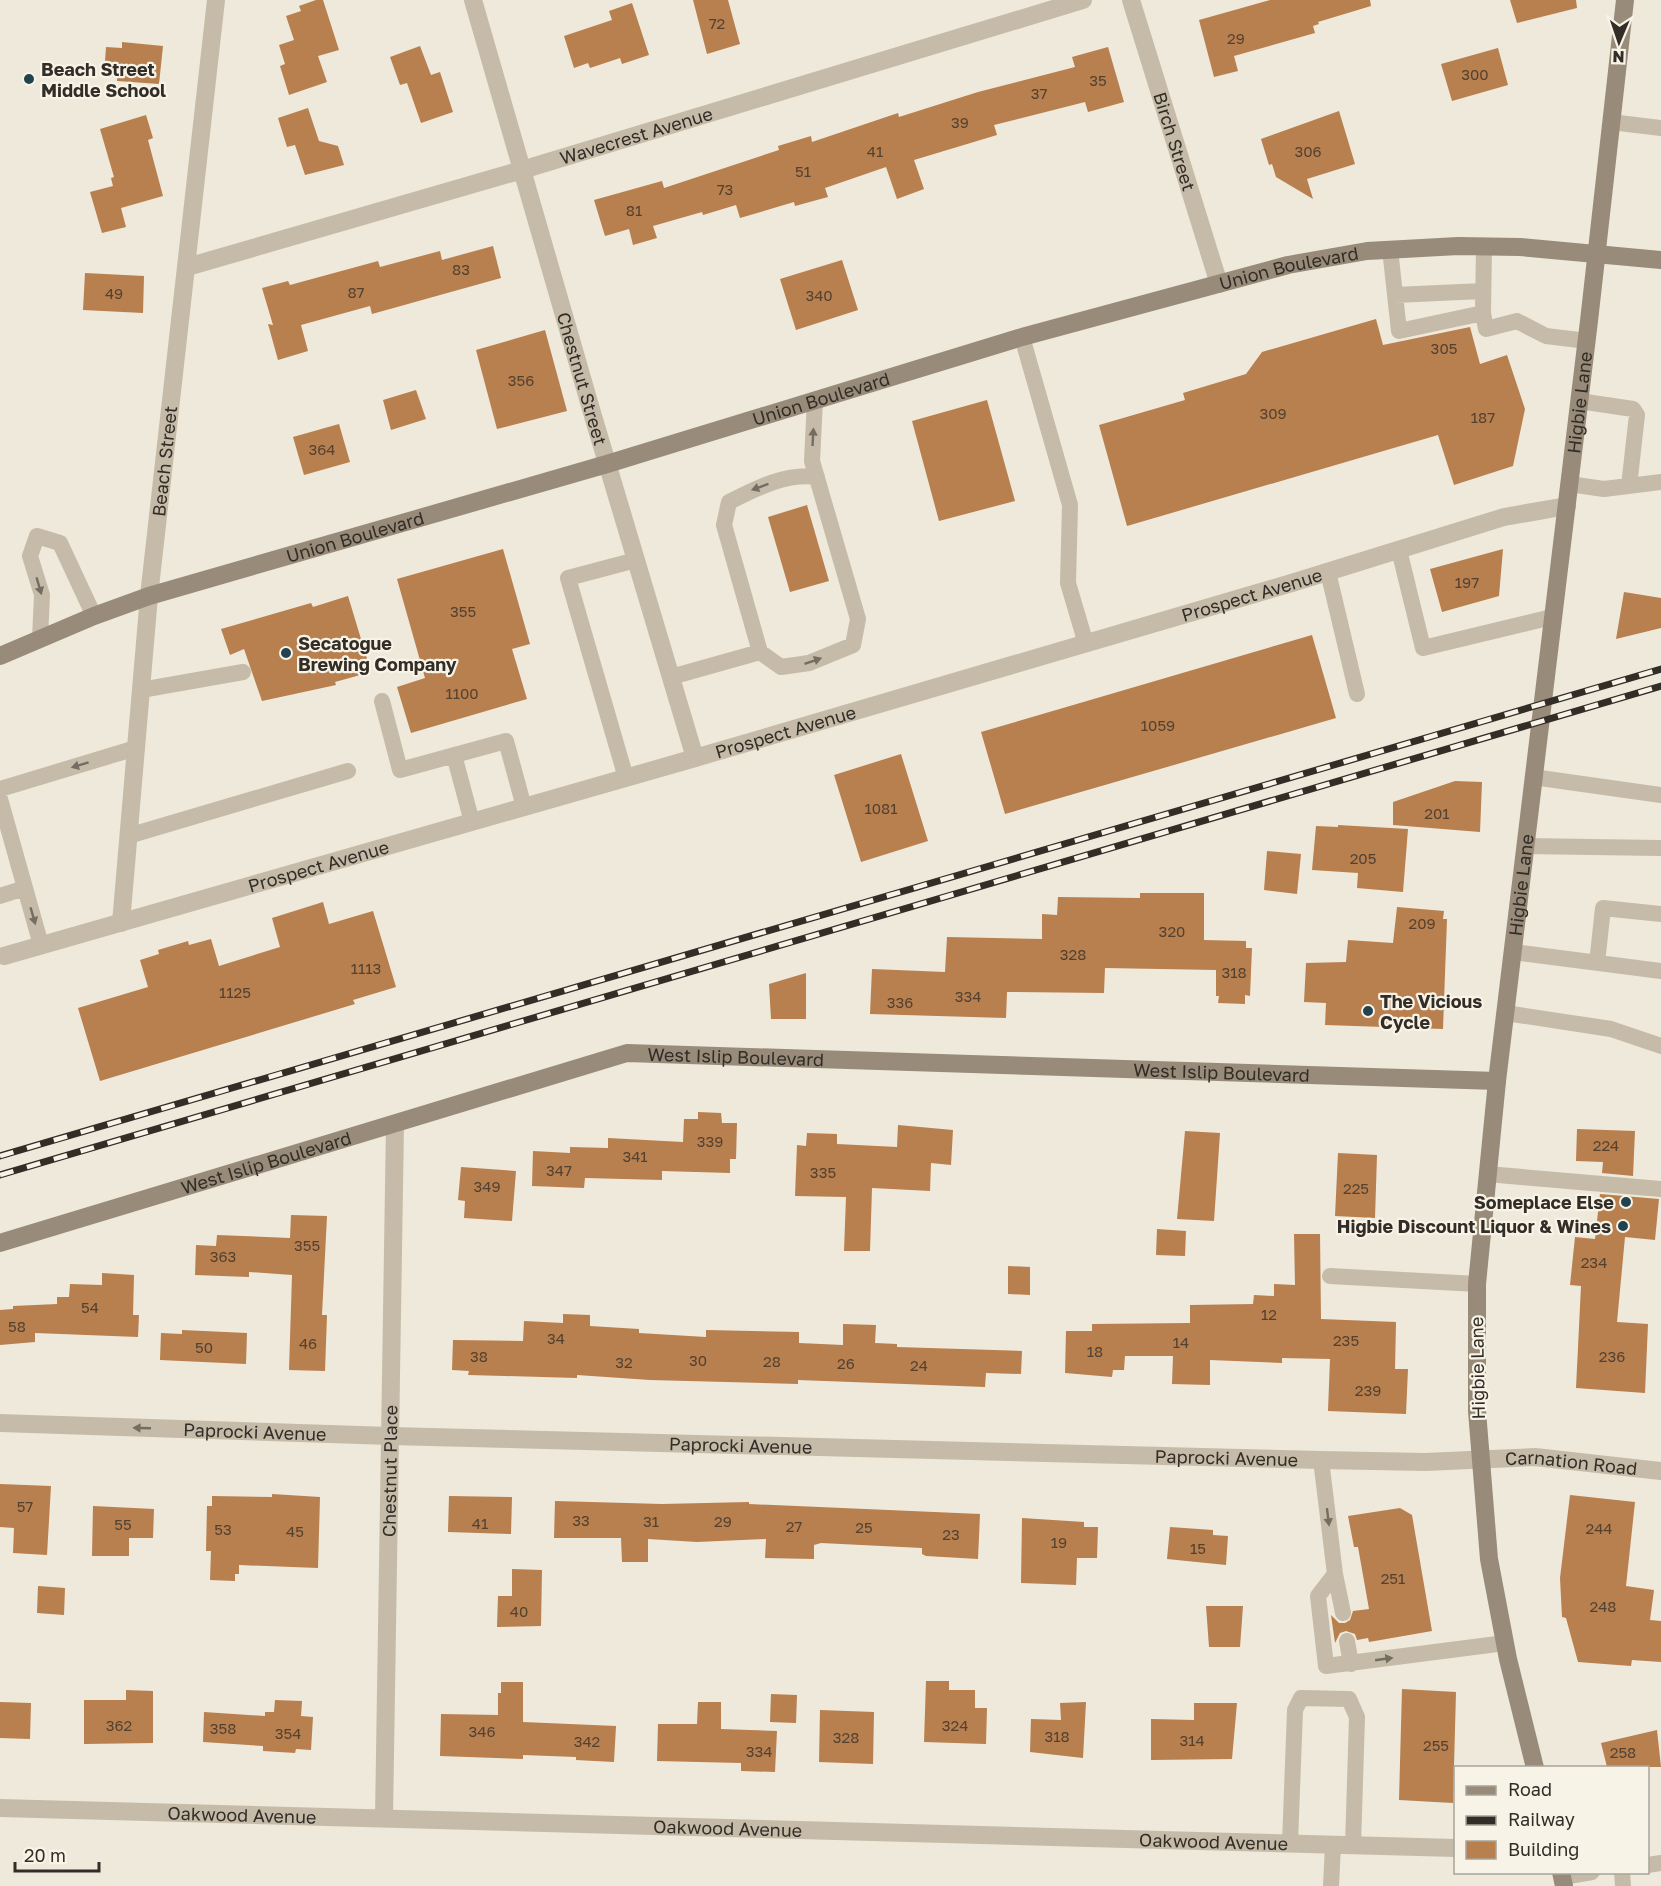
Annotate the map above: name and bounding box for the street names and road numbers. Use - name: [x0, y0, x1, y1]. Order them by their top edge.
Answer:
- street label: Birch Street: [1149, 89, 1200, 194]
- street label: Wavecrest Avenue: [557, 102, 715, 169]
- street label: Union Boulevard: [1216, 242, 1360, 294]
- street label: Chestnut Street: [553, 309, 612, 448]
- street label: Higbie Lane: [1562, 350, 1596, 455]
- street label: Union Boulevard: [750, 367, 892, 430]
- street label: Beach Street: [147, 404, 181, 518]
- street label: Union Boulevard: [283, 506, 426, 567]
- street label: Prospect Avenue: [1179, 563, 1325, 626]
- street label: Prospect Avenue: [712, 700, 858, 763]
- street label: Higbie Lane: [1504, 833, 1538, 937]
- street label: Prospect Avenue: [245, 835, 391, 897]
- street label: West Islip Boulevard: [647, 1043, 824, 1070]
- street label: West Islip Boulevard: [1133, 1058, 1310, 1086]
- street label: West Islip Boulevard: [178, 1126, 354, 1199]
- street label: Higbie Lane: [1465, 1317, 1489, 1419]
- street label: Chestnut Place: [377, 1405, 402, 1537]
- street label: Paprocki Avenue: [183, 1418, 327, 1445]
- street label: Paprocki Avenue: [669, 1432, 813, 1458]
- street label: Paprocki Avenue: [1155, 1445, 1298, 1470]
- street label: Carnation Road: [1504, 1446, 1638, 1479]
- street label: Oakwood Avenue: [167, 1802, 317, 1828]
- street label: Oakwood Avenue: [653, 1815, 803, 1841]
- street label: Oakwood Avenue: [1139, 1828, 1288, 1854]

